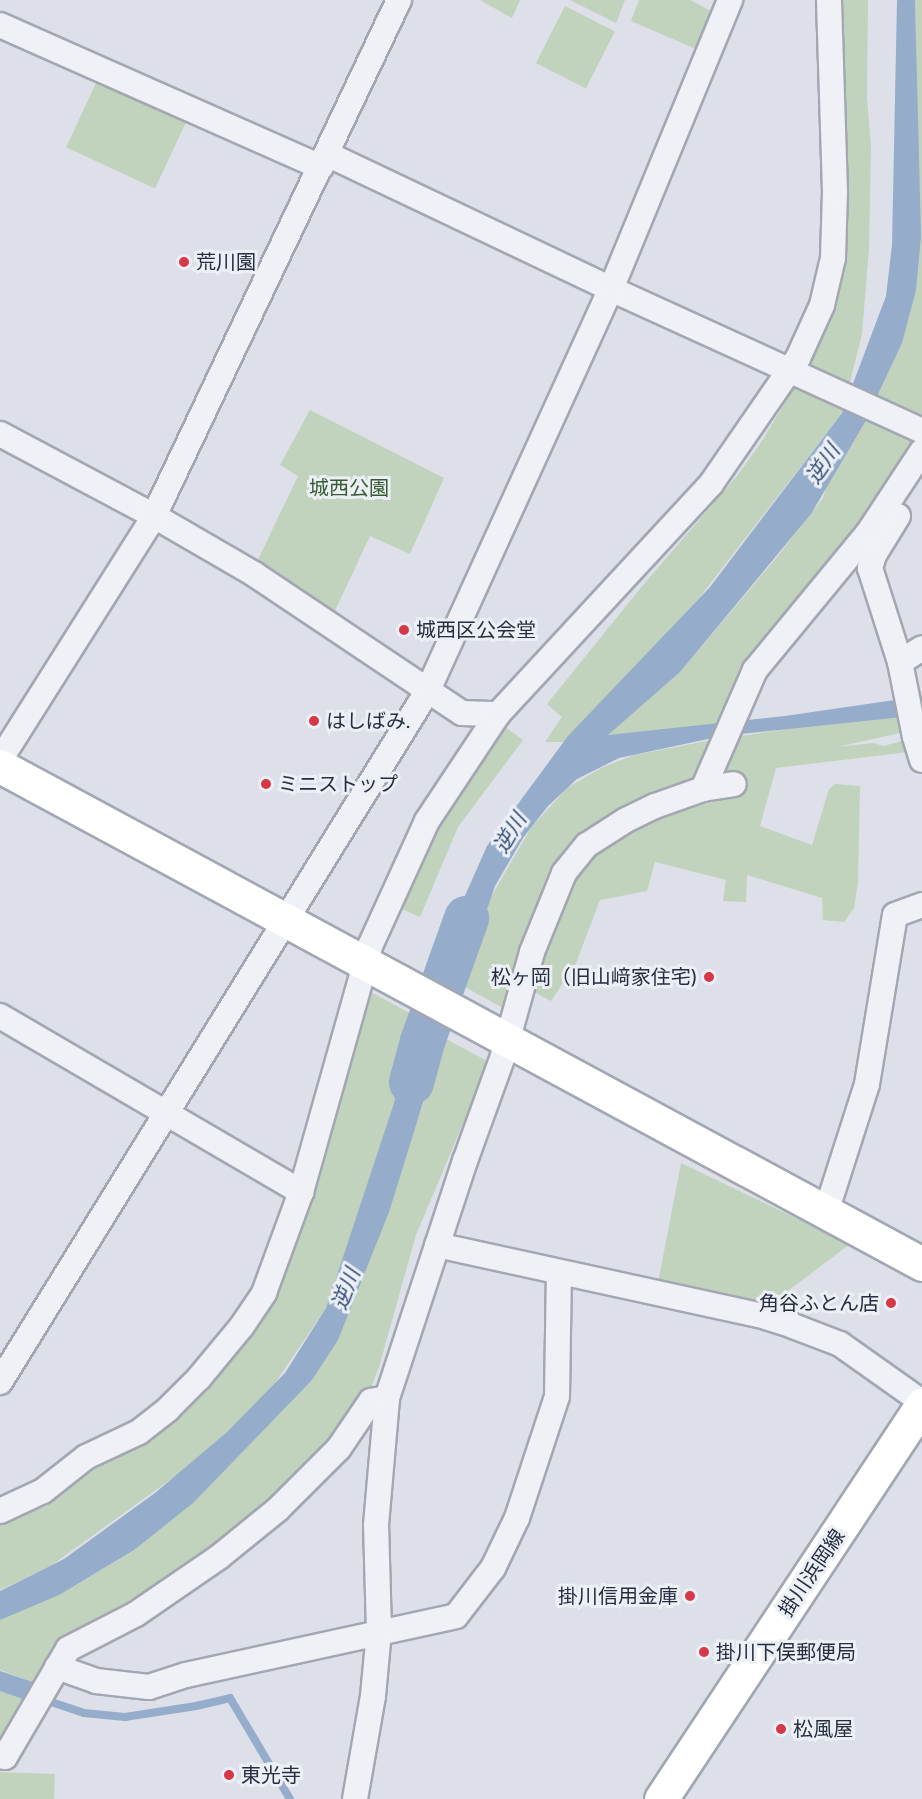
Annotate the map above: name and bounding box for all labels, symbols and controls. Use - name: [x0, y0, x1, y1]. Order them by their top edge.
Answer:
- place label: 荒川園: [196, 250, 256, 274]
- marker: 荒川園: [177, 255, 191, 269]
- water label: 逆川: [801, 440, 845, 488]
- park label: 城西公園: [309, 476, 389, 500]
- place label: 城西区公会堂: [416, 618, 536, 642]
- marker: 城西区公会堂: [397, 623, 411, 637]
- place label: はしばみ.: [326, 709, 410, 733]
- marker: はしばみ.: [307, 714, 321, 728]
- place label: ミニストップ: [278, 772, 398, 796]
- marker: ミニストップ: [259, 777, 273, 791]
- water label: 逆川: [488, 809, 532, 857]
- place label: 松ヶ岡（旧山﨑家住宅): [491, 965, 697, 989]
- marker: 松ヶ岡（旧山﨑家住宅): [702, 970, 716, 984]
- water label: 逆川: [327, 1265, 365, 1313]
- place label: 角谷ふとん店: [759, 1291, 879, 1315]
- marker: 角谷ふとん店: [884, 1296, 898, 1310]
- street label: 掛川浜岡線: [774, 1525, 850, 1621]
- place label: 掛川信用金庫: [558, 1584, 678, 1608]
- marker: 掛川信用金庫: [683, 1589, 697, 1603]
- place label: 掛川下俣郵便局: [716, 1640, 856, 1664]
- marker: 掛川下俣郵便局: [697, 1645, 711, 1659]
- place label: 松風屋: [793, 1717, 853, 1741]
- marker: 松風屋: [774, 1722, 788, 1736]
- place label: 東光寺: [241, 1763, 301, 1787]
- marker: 東光寺: [222, 1768, 236, 1782]

